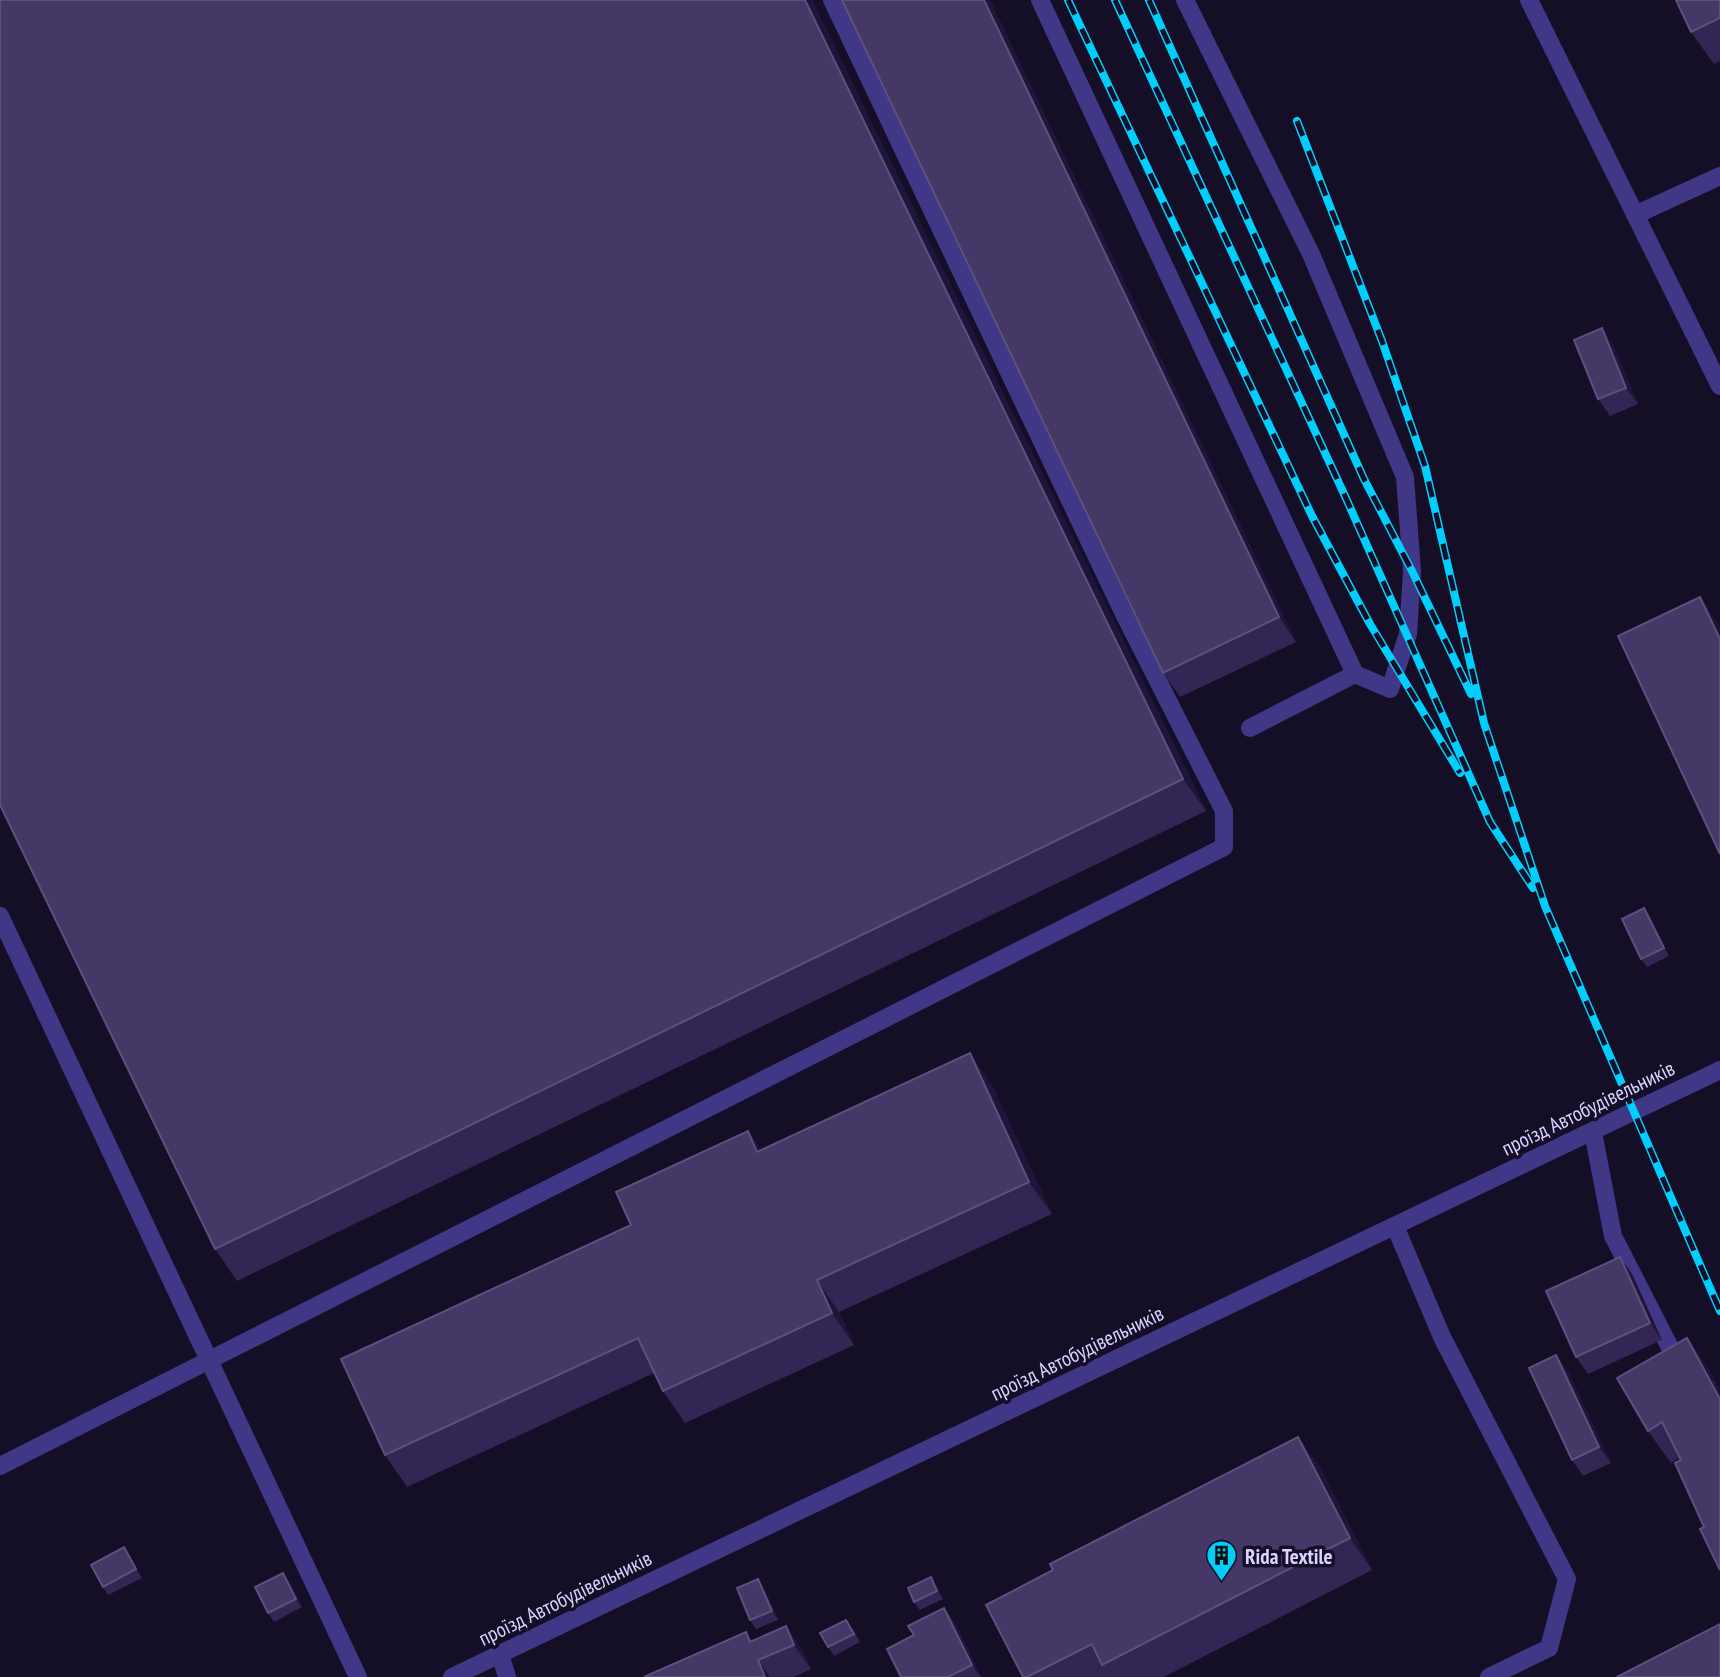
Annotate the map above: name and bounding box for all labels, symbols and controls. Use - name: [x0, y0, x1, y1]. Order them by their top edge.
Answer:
- street label: проїзд Автобудівельників: [1497, 1054, 1679, 1162]
- street label: проїзд Автобудівельників: [986, 1299, 1168, 1407]
- building icon: Rida Textile: [1205, 1539, 1239, 1583]
- place label: Rida Textile: [1245, 1543, 1333, 1570]
- street label: проїзд Автобудівельників: [474, 1544, 656, 1652]

